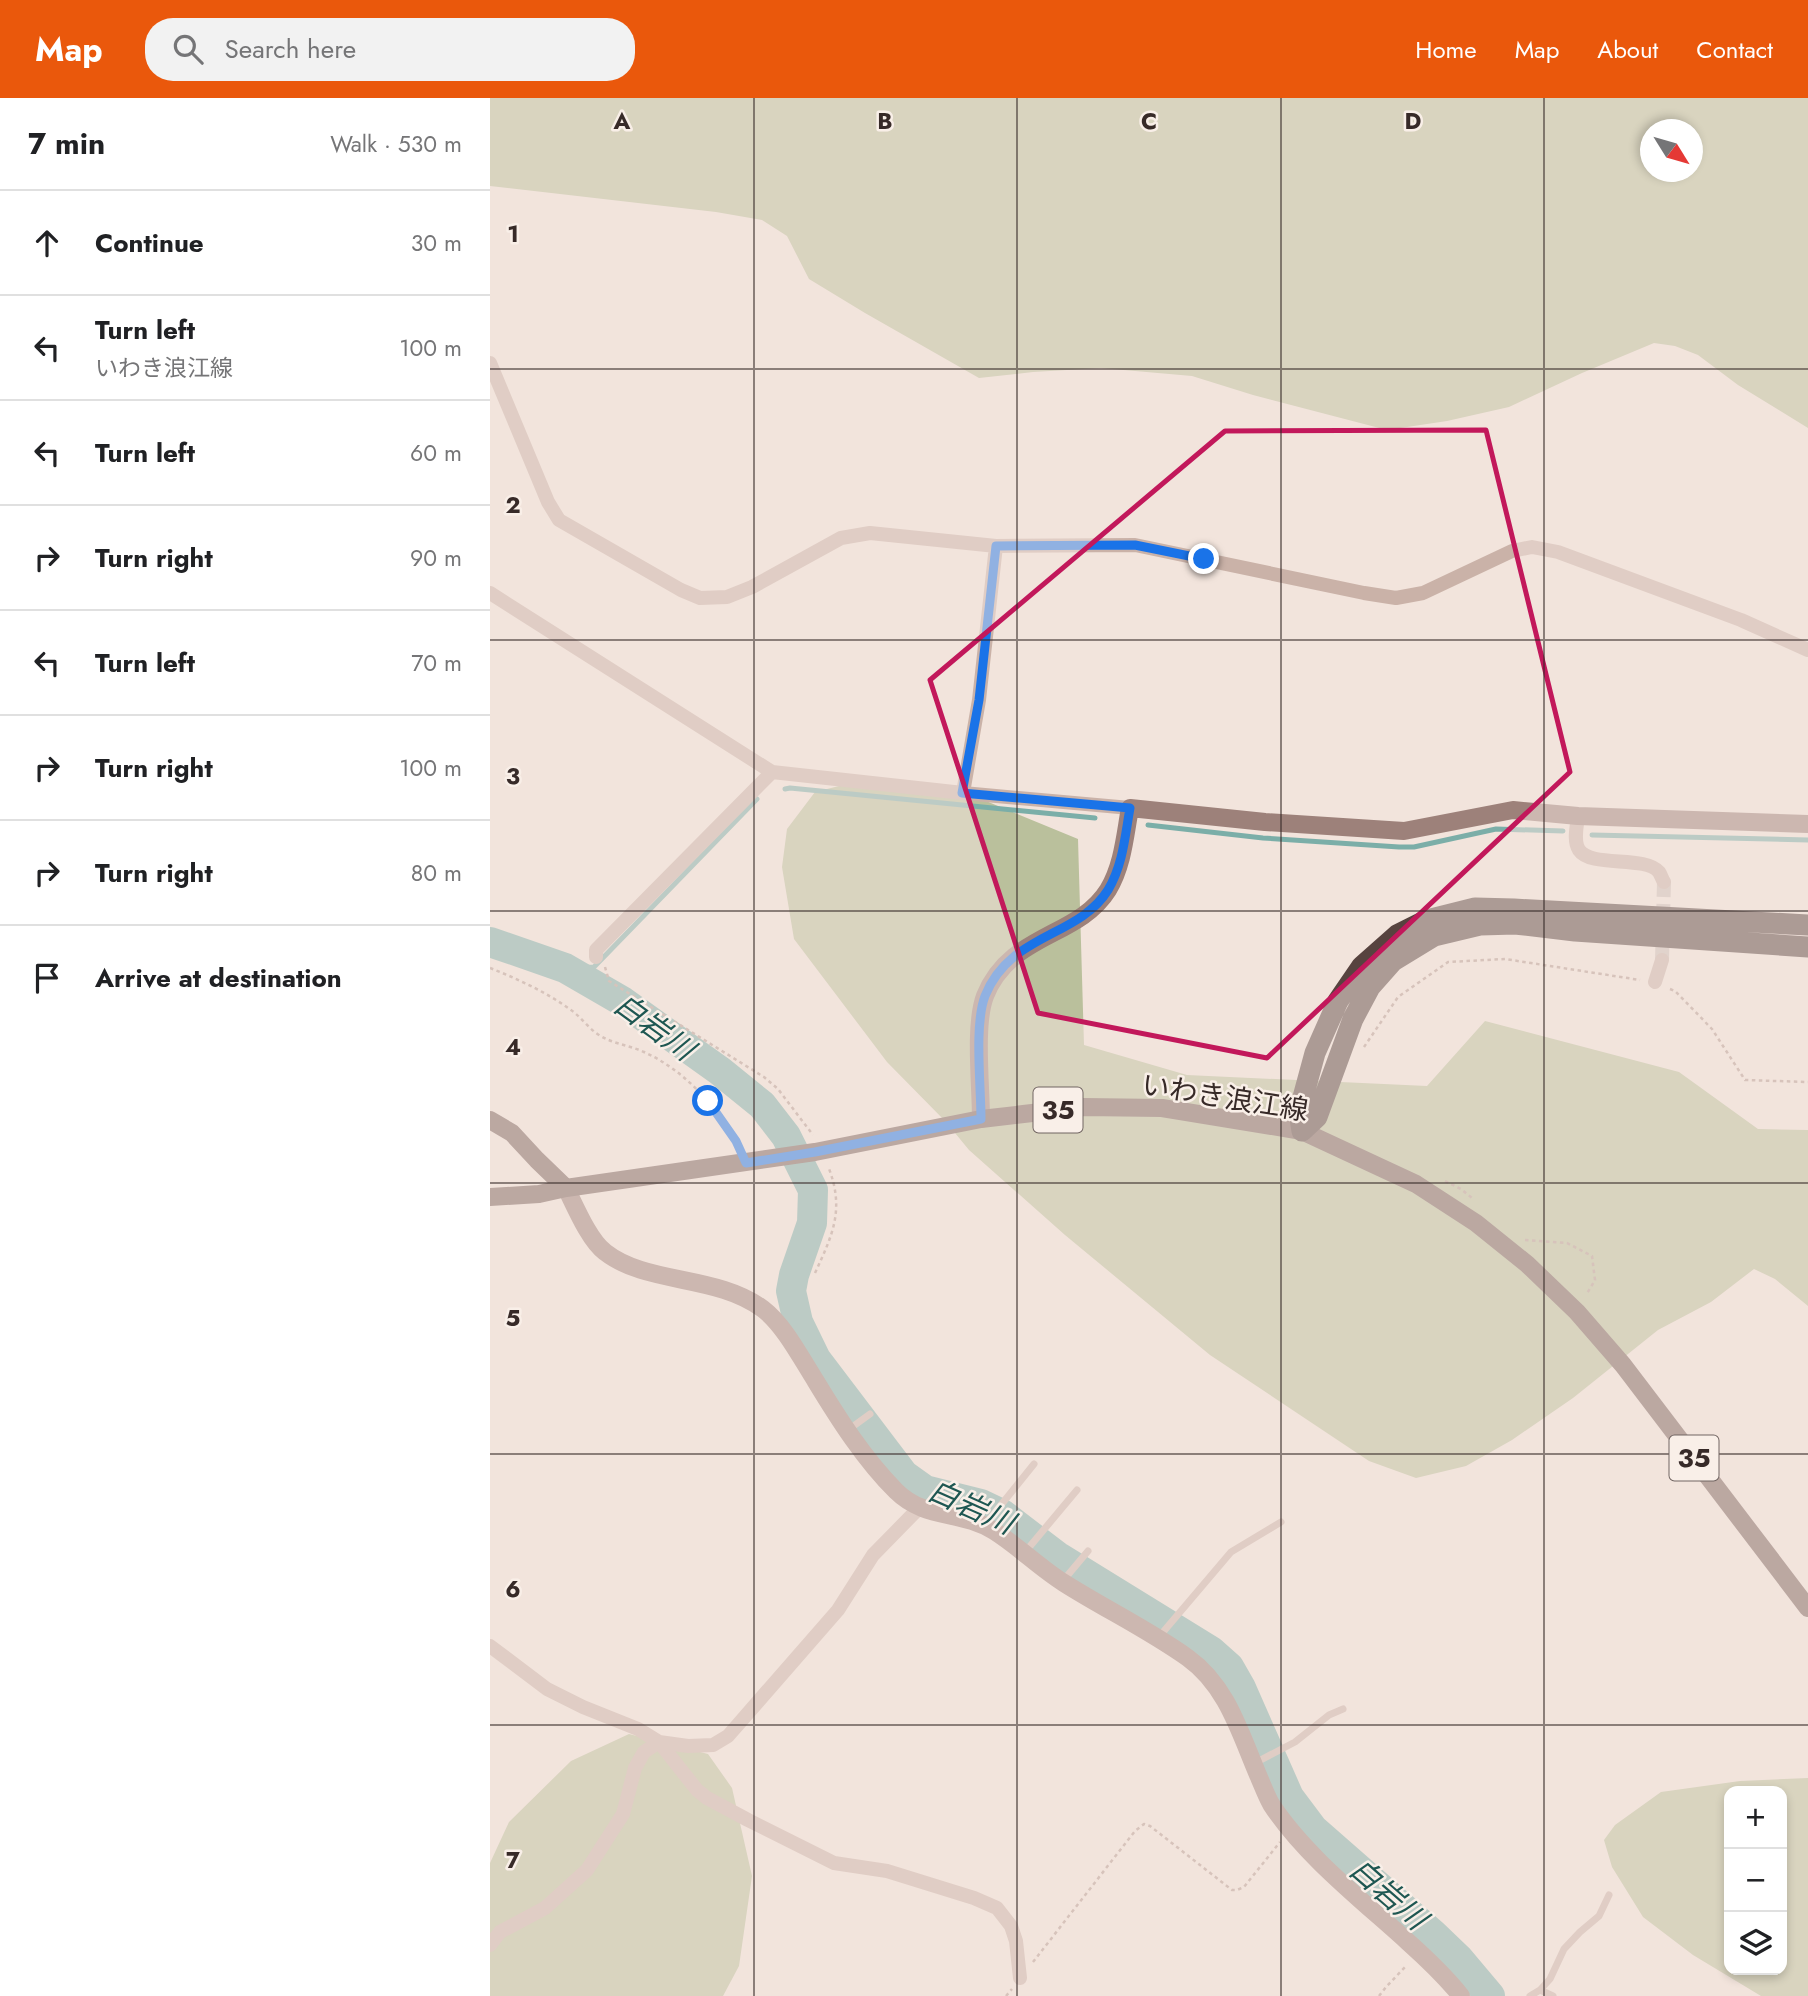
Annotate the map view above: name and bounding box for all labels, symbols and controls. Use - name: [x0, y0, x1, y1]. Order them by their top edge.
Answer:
- search box: [145, 18, 635, 81]
- text: Map: [35, 26, 103, 73]
- icon: search: [169, 30, 207, 68]
- text: Search here: [225, 30, 356, 68]
- text: Home: [1415, 32, 1477, 67]
- text: Map: [1515, 32, 1559, 67]
- text: About: [1597, 32, 1658, 67]
- text: Contact: [1696, 32, 1773, 67]
- text: A: [613, 104, 631, 138]
- text: B: [877, 104, 893, 138]
- text: C: [1141, 104, 1157, 138]
- text: D: [1405, 104, 1422, 138]
- north arrow: [1640, 119, 1703, 182]
- text: 7 min: [28, 122, 105, 165]
- text: Walk · 530 m: [330, 127, 462, 161]
- text: 1: [507, 217, 519, 251]
- icon: ahead: [28, 224, 66, 262]
- text: Continue: [95, 224, 204, 262]
- text: 30 m: [411, 226, 462, 260]
- text: Turn left: [95, 311, 195, 349]
- icon: left: [28, 329, 66, 367]
- text: 100 m: [399, 331, 462, 365]
- text: いわき浪江線: [95, 351, 233, 385]
- icon: left: [28, 434, 66, 472]
- text: Turn left: [95, 434, 195, 472]
- text: 60 m: [410, 436, 462, 470]
- text: 2: [505, 488, 521, 522]
- icon: right: [28, 539, 66, 577]
- text: Turn right: [95, 539, 213, 577]
- text: 90 m: [410, 541, 462, 575]
- route end: [1188, 543, 1219, 574]
- icon: left: [28, 644, 66, 682]
- text: Turn left: [95, 644, 195, 682]
- text: 70 m: [411, 646, 462, 680]
- icon: right: [28, 749, 66, 787]
- text: Turn right: [95, 749, 213, 787]
- text: 100 m: [399, 751, 462, 785]
- text: 3: [506, 759, 520, 793]
- icon: right: [28, 854, 66, 892]
- text: Turn right: [95, 854, 213, 892]
- text: 80 m: [411, 856, 462, 890]
- icon: arrive: [28, 959, 66, 997]
- text: Arrive at destination: [95, 959, 342, 997]
- water label: 白岩川: [605, 983, 706, 1072]
- text: 4: [505, 1030, 521, 1064]
- street label: いわき浪江線: [1139, 1064, 1311, 1131]
- route start: [692, 1085, 723, 1116]
- road number: 35: [1034, 1088, 1082, 1133]
- text: 5: [506, 1301, 520, 1335]
- road number: 35: [1670, 1436, 1718, 1480]
- water label: 白岩川: [921, 1469, 1024, 1546]
- text: 6: [505, 1572, 521, 1606]
- map controls: [1724, 1786, 1787, 1975]
- button: +: [1724, 1786, 1787, 1849]
- text: 7: [506, 1843, 520, 1877]
- water label: 白岩川: [1340, 1848, 1439, 1941]
- button: −: [1724, 1849, 1787, 1912]
- button: layers: [1724, 1912, 1787, 1975]

